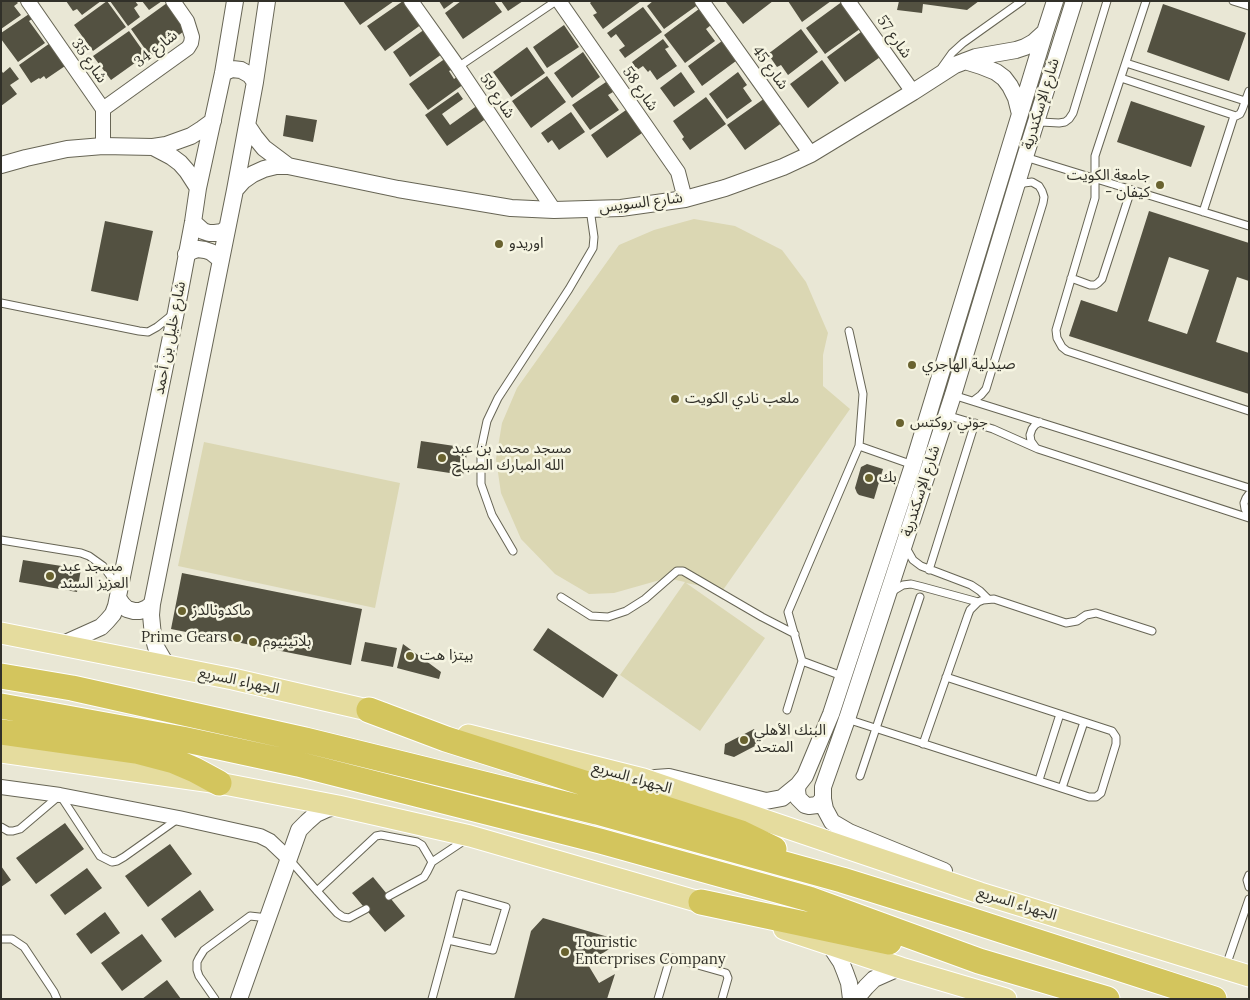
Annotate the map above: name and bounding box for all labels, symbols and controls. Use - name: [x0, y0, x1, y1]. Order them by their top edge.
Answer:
- street label: شارع 57: [873, 12, 915, 62]
- street label: شارع 34: [131, 27, 181, 71]
- street label: شارع 35: [67, 35, 111, 87]
- street label: شارع 45: [748, 43, 792, 93]
- street label: شارع الإسكندرية: [1019, 56, 1063, 152]
- street label: شارع 58: [618, 63, 662, 115]
- street label: شارع 59: [476, 70, 518, 122]
- place label: جامعة الكويت - كيفان: [1067, 167, 1150, 202]
- marker: جامعة الكويت - كيفان: [1154, 179, 1166, 191]
- street label: شارع السويس: [598, 189, 684, 217]
- place label: اوريدو: [509, 235, 543, 253]
- marker: اوريدو: [493, 238, 505, 250]
- street label: شارع خليل بن أحمد: [150, 280, 190, 396]
- place label: صيدلية الهاجري: [922, 356, 1015, 374]
- marker: صيدلية الهاجري: [906, 359, 918, 371]
- place label: ملعب نادي الكويت: [685, 390, 799, 408]
- marker: ملعب نادي الكويت: [669, 393, 681, 405]
- place label: جوني روكتس: [910, 414, 988, 432]
- marker: جوني روكتس: [894, 417, 906, 429]
- place label: مسجد محمد بن عبد الله المبارك الصباح: [452, 440, 572, 475]
- street label: شارع الإسكندرية: [898, 443, 944, 539]
- marker: مسجد محمد بن عبد الله المبارك الصباح: [436, 452, 448, 464]
- place label: بك: [879, 469, 897, 487]
- marker: بك: [863, 472, 875, 484]
- place label: مسجد عبد العزيز السند: [60, 558, 128, 593]
- marker: مسجد عبد العزيز السند: [44, 570, 56, 582]
- place label: ماكدونالدز: [192, 602, 251, 620]
- marker: ماكدونالدز: [176, 605, 188, 617]
- place label: Prime Gears: [141, 629, 227, 647]
- marker: Prime Gears: [231, 632, 243, 644]
- place label: بلاتينيوم: [263, 633, 311, 651]
- marker: بلاتينيوم: [247, 636, 259, 648]
- place label: بيتزا هت: [420, 647, 473, 665]
- marker: بيتزا هت: [404, 650, 416, 662]
- street label: الجهراء السريع: [197, 664, 281, 698]
- place label: البنك الأهلي المتحد: [754, 722, 826, 757]
- marker: البنك الأهلي المتحد: [738, 734, 750, 746]
- street label: الجهراء السريع: [590, 758, 674, 798]
- street label: الجهراء السريع: [975, 883, 1059, 925]
- place label: Touristic Enterprises Company: [575, 934, 726, 969]
- marker: Touristic Enterprises Company: [559, 946, 571, 958]

